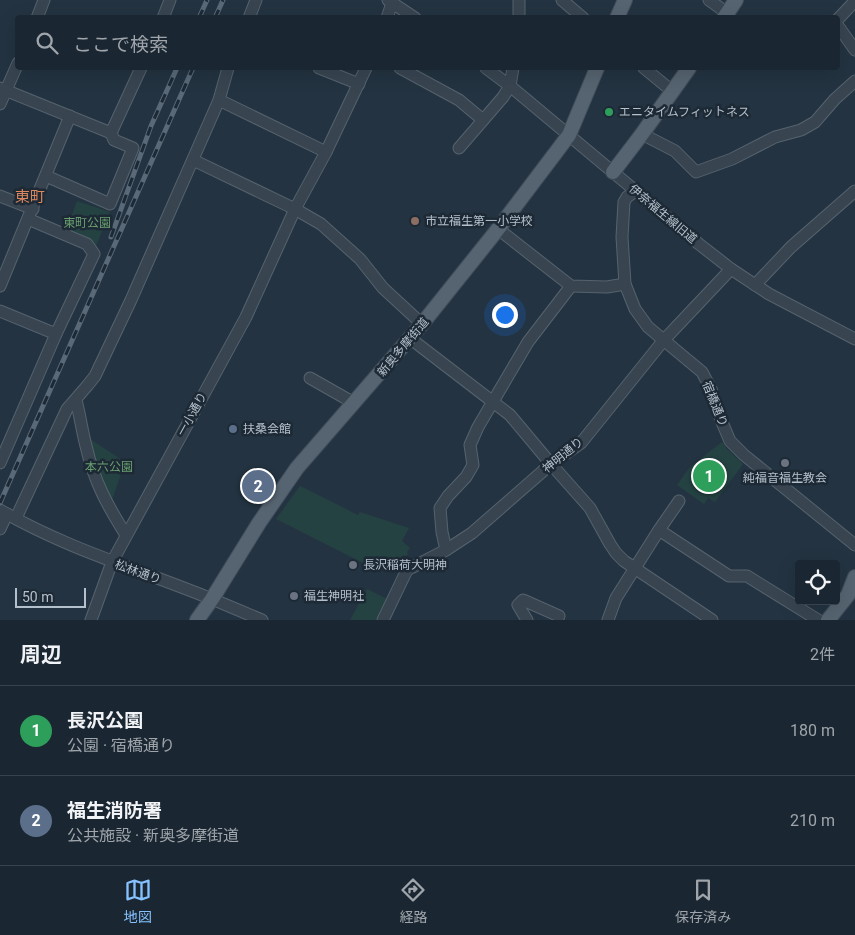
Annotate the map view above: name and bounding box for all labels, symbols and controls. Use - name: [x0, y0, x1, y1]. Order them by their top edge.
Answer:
- search box: [15, 15, 840, 70]
- icon: search: [33, 29, 61, 57]
- text: ここで検索: [73, 33, 168, 56]
- place label: エニタイムフィットネス: [619, 105, 750, 119]
- marker: エニタイムフィットネス: [603, 106, 615, 118]
- street label: 伊奈福生線旧道: [626, 182, 700, 246]
- district label: 東町: [15, 188, 45, 206]
- place label: 市立福生第一小学校: [425, 214, 533, 228]
- marker: 市立福生第一小学校: [409, 215, 421, 227]
- park label: 東町公園: [63, 216, 111, 230]
- your location: [492, 302, 518, 328]
- street label: 新奥多摩街道: [374, 315, 432, 379]
- street label: 宿橋通り: [700, 379, 730, 429]
- street label: 一小通り: [174, 390, 210, 438]
- place label: 扶桑会館: [243, 422, 291, 436]
- marker: 扶桑会館: [227, 423, 239, 435]
- street label: 神明通り: [540, 434, 586, 476]
- pin: 1: [693, 457, 725, 495]
- marker: 純福音福生教会: [779, 457, 791, 469]
- park label: 本六公園: [85, 460, 133, 474]
- pin: 2: [242, 467, 274, 505]
- place label: 純福音福生教会: [743, 471, 827, 485]
- street label: 松林通り: [113, 557, 163, 587]
- place label: 長沢稲荷大明神: [363, 558, 447, 572]
- marker: 長沢稲荷大明神: [347, 559, 359, 571]
- map controls: [795, 560, 840, 605]
- button: locate: [795, 560, 840, 605]
- scale bar: [15, 585, 86, 608]
- text: 50 m: [22, 589, 54, 605]
- place label: 福生神明社: [304, 589, 364, 603]
- marker: 福生神明社: [288, 590, 300, 602]
- text: 周辺: [20, 643, 62, 667]
- text: 2件: [810, 645, 835, 664]
- text: 長沢公園: [67, 709, 143, 732]
- text: 1: [31, 721, 41, 740]
- text: 180 m: [790, 721, 835, 740]
- text: 公園 · 宿橋通り: [67, 736, 175, 755]
- text: 福生消防署: [67, 799, 162, 822]
- text: 2: [31, 811, 41, 830]
- text: 210 m: [790, 811, 835, 830]
- text: 公共施設 · 新奥多摩街道: [67, 826, 239, 845]
- tab: 地図: [124, 876, 152, 926]
- tab: 経路: [399, 876, 427, 926]
- tab: 保存済み: [675, 876, 731, 926]

